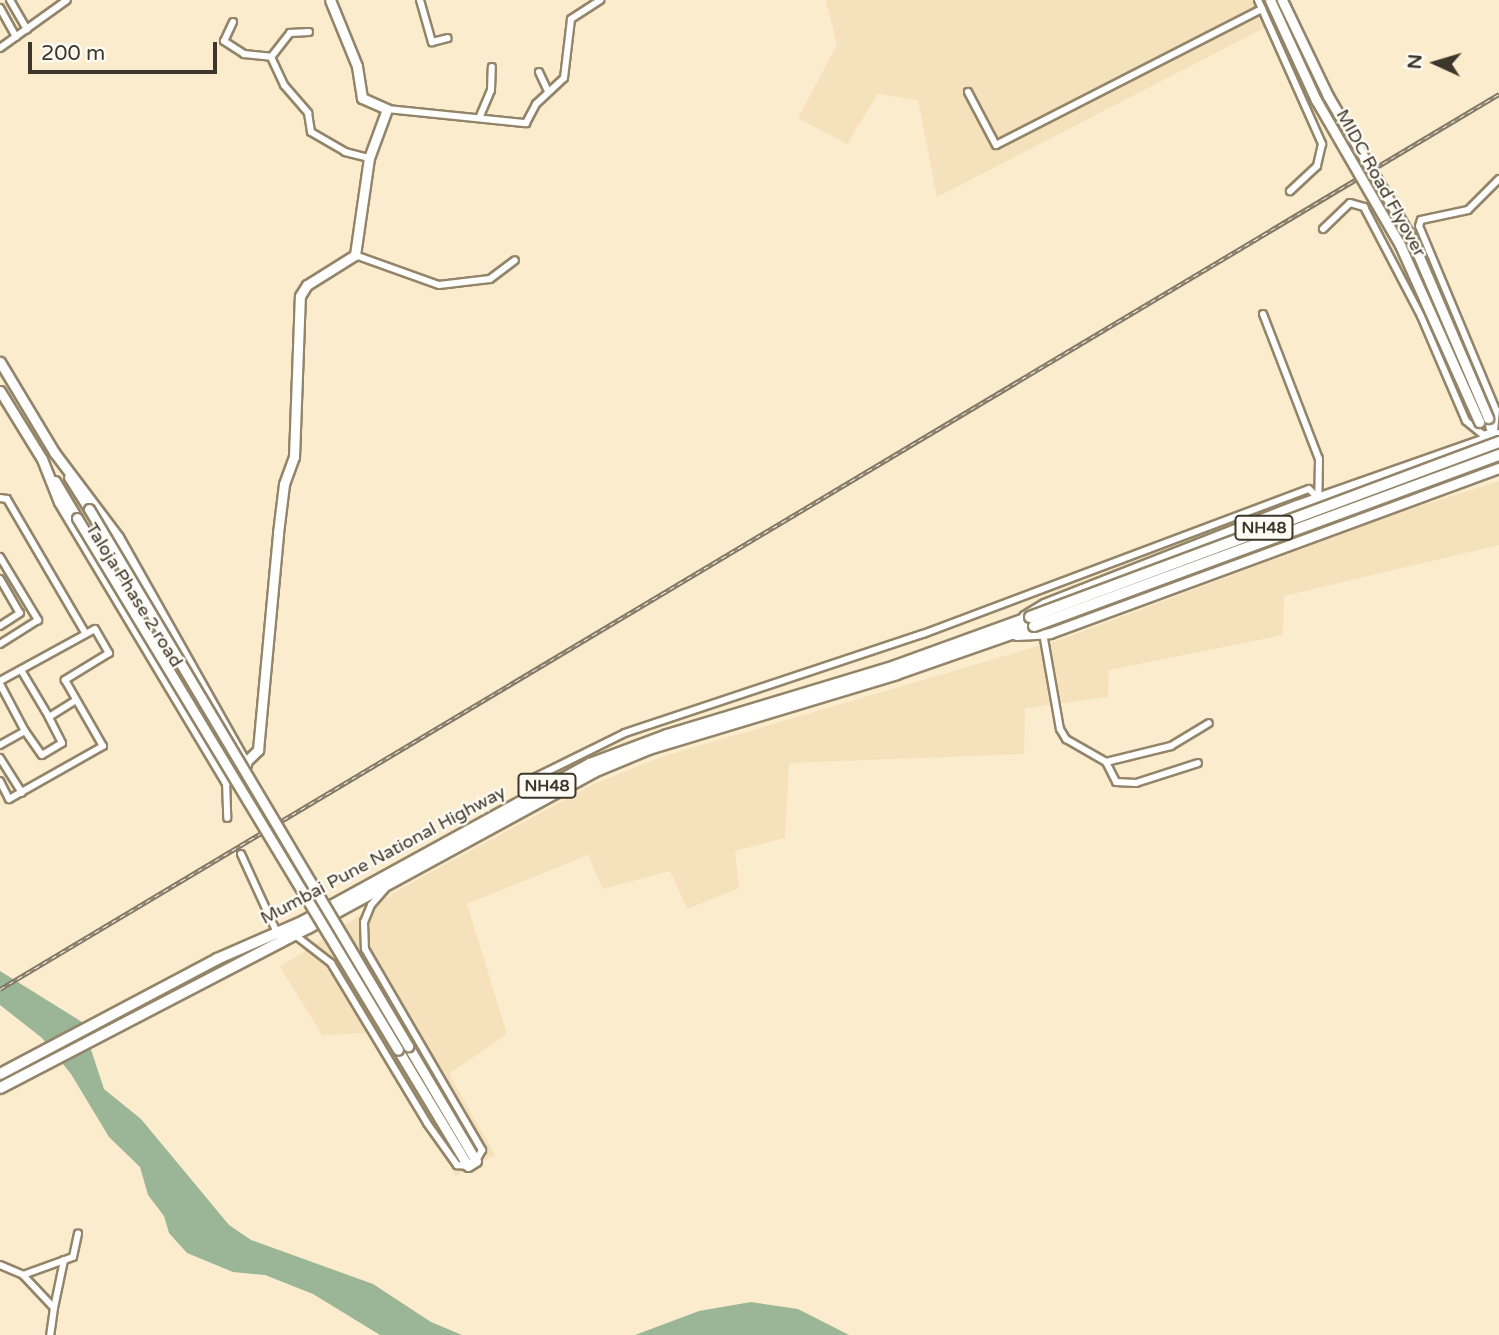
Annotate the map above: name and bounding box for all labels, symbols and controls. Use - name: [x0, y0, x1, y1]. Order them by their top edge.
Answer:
- scale bar: [32, 28, 220, 72]
- north arrow: [1401, 28, 1471, 98]
- text: 200 m: [41, 41, 105, 66]
- text: N: [1404, 53, 1427, 70]
- street label: MIDC Road Flyover: [1331, 105, 1431, 261]
- road number: NH48: [1234, 516, 1294, 540]
- street label: Taloja Phase 2 road: [81, 519, 187, 671]
- road number: NH48: [517, 774, 577, 799]
- street label: Mumbai Pune National Highway: [257, 781, 509, 929]

